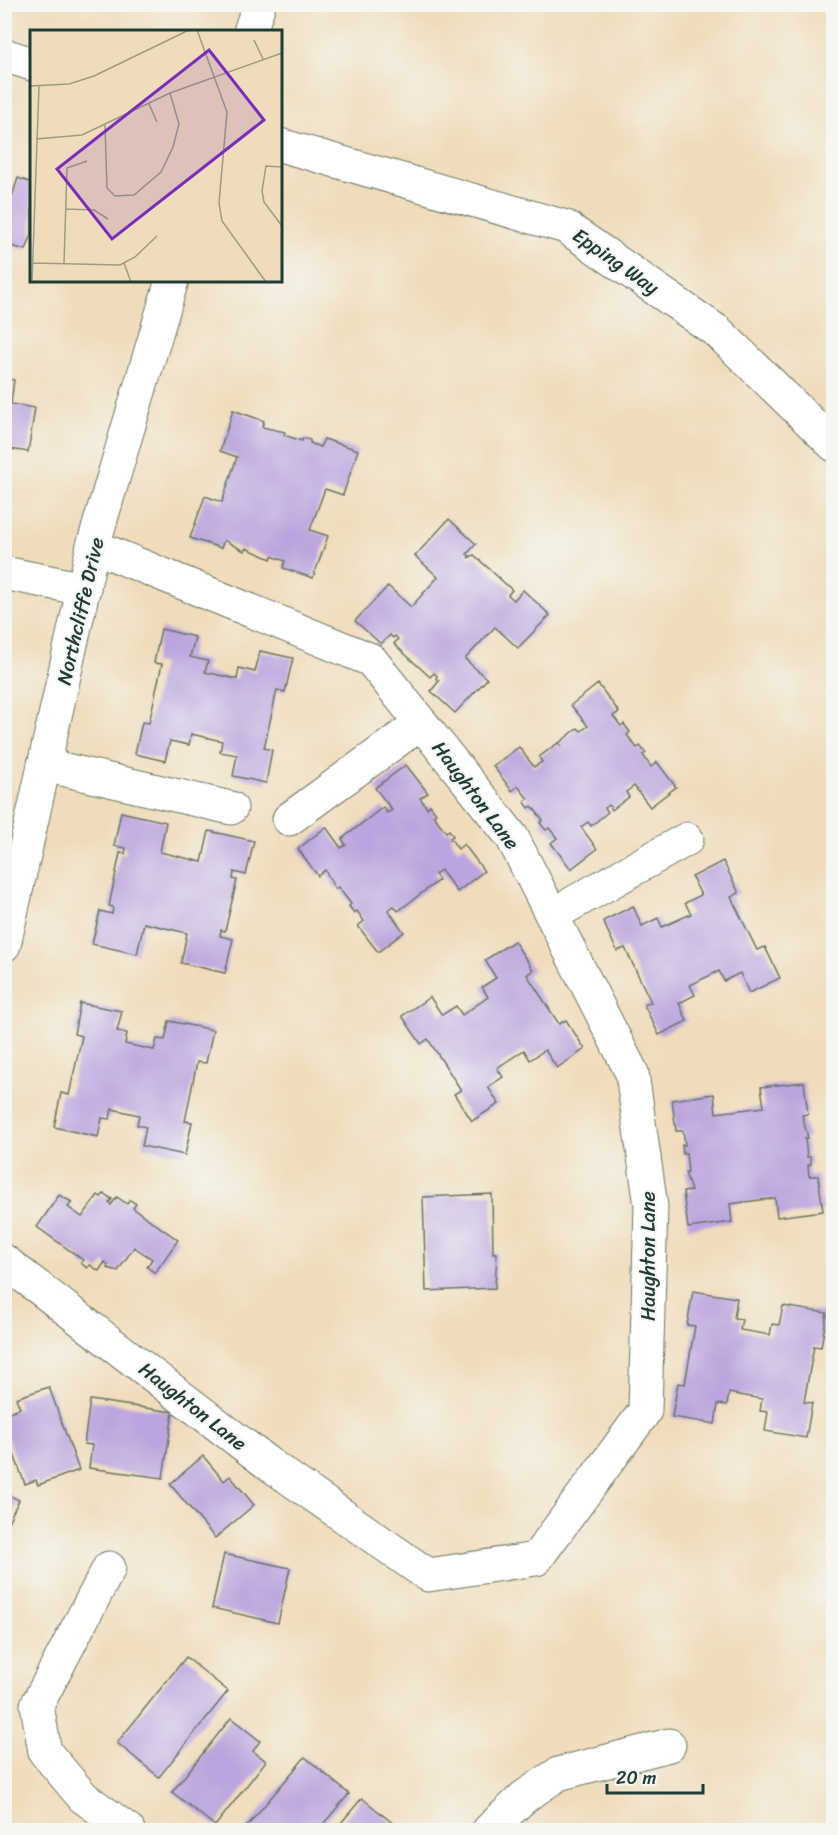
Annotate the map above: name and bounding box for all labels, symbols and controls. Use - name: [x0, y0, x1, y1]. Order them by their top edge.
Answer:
- inset map: [30, 30, 282, 282]
- street label: Epping Way: [565, 218, 667, 305]
- street label: Northcliffe Drive: [47, 534, 114, 688]
- street label: Haughton Lane: [423, 733, 529, 858]
- street label: Haughton Lane: [631, 1191, 666, 1321]
- street label: Haughton Lane: [131, 1353, 255, 1460]
- scale bar: [607, 1757, 703, 1795]
- text: 20 m: [616, 1762, 656, 1794]

